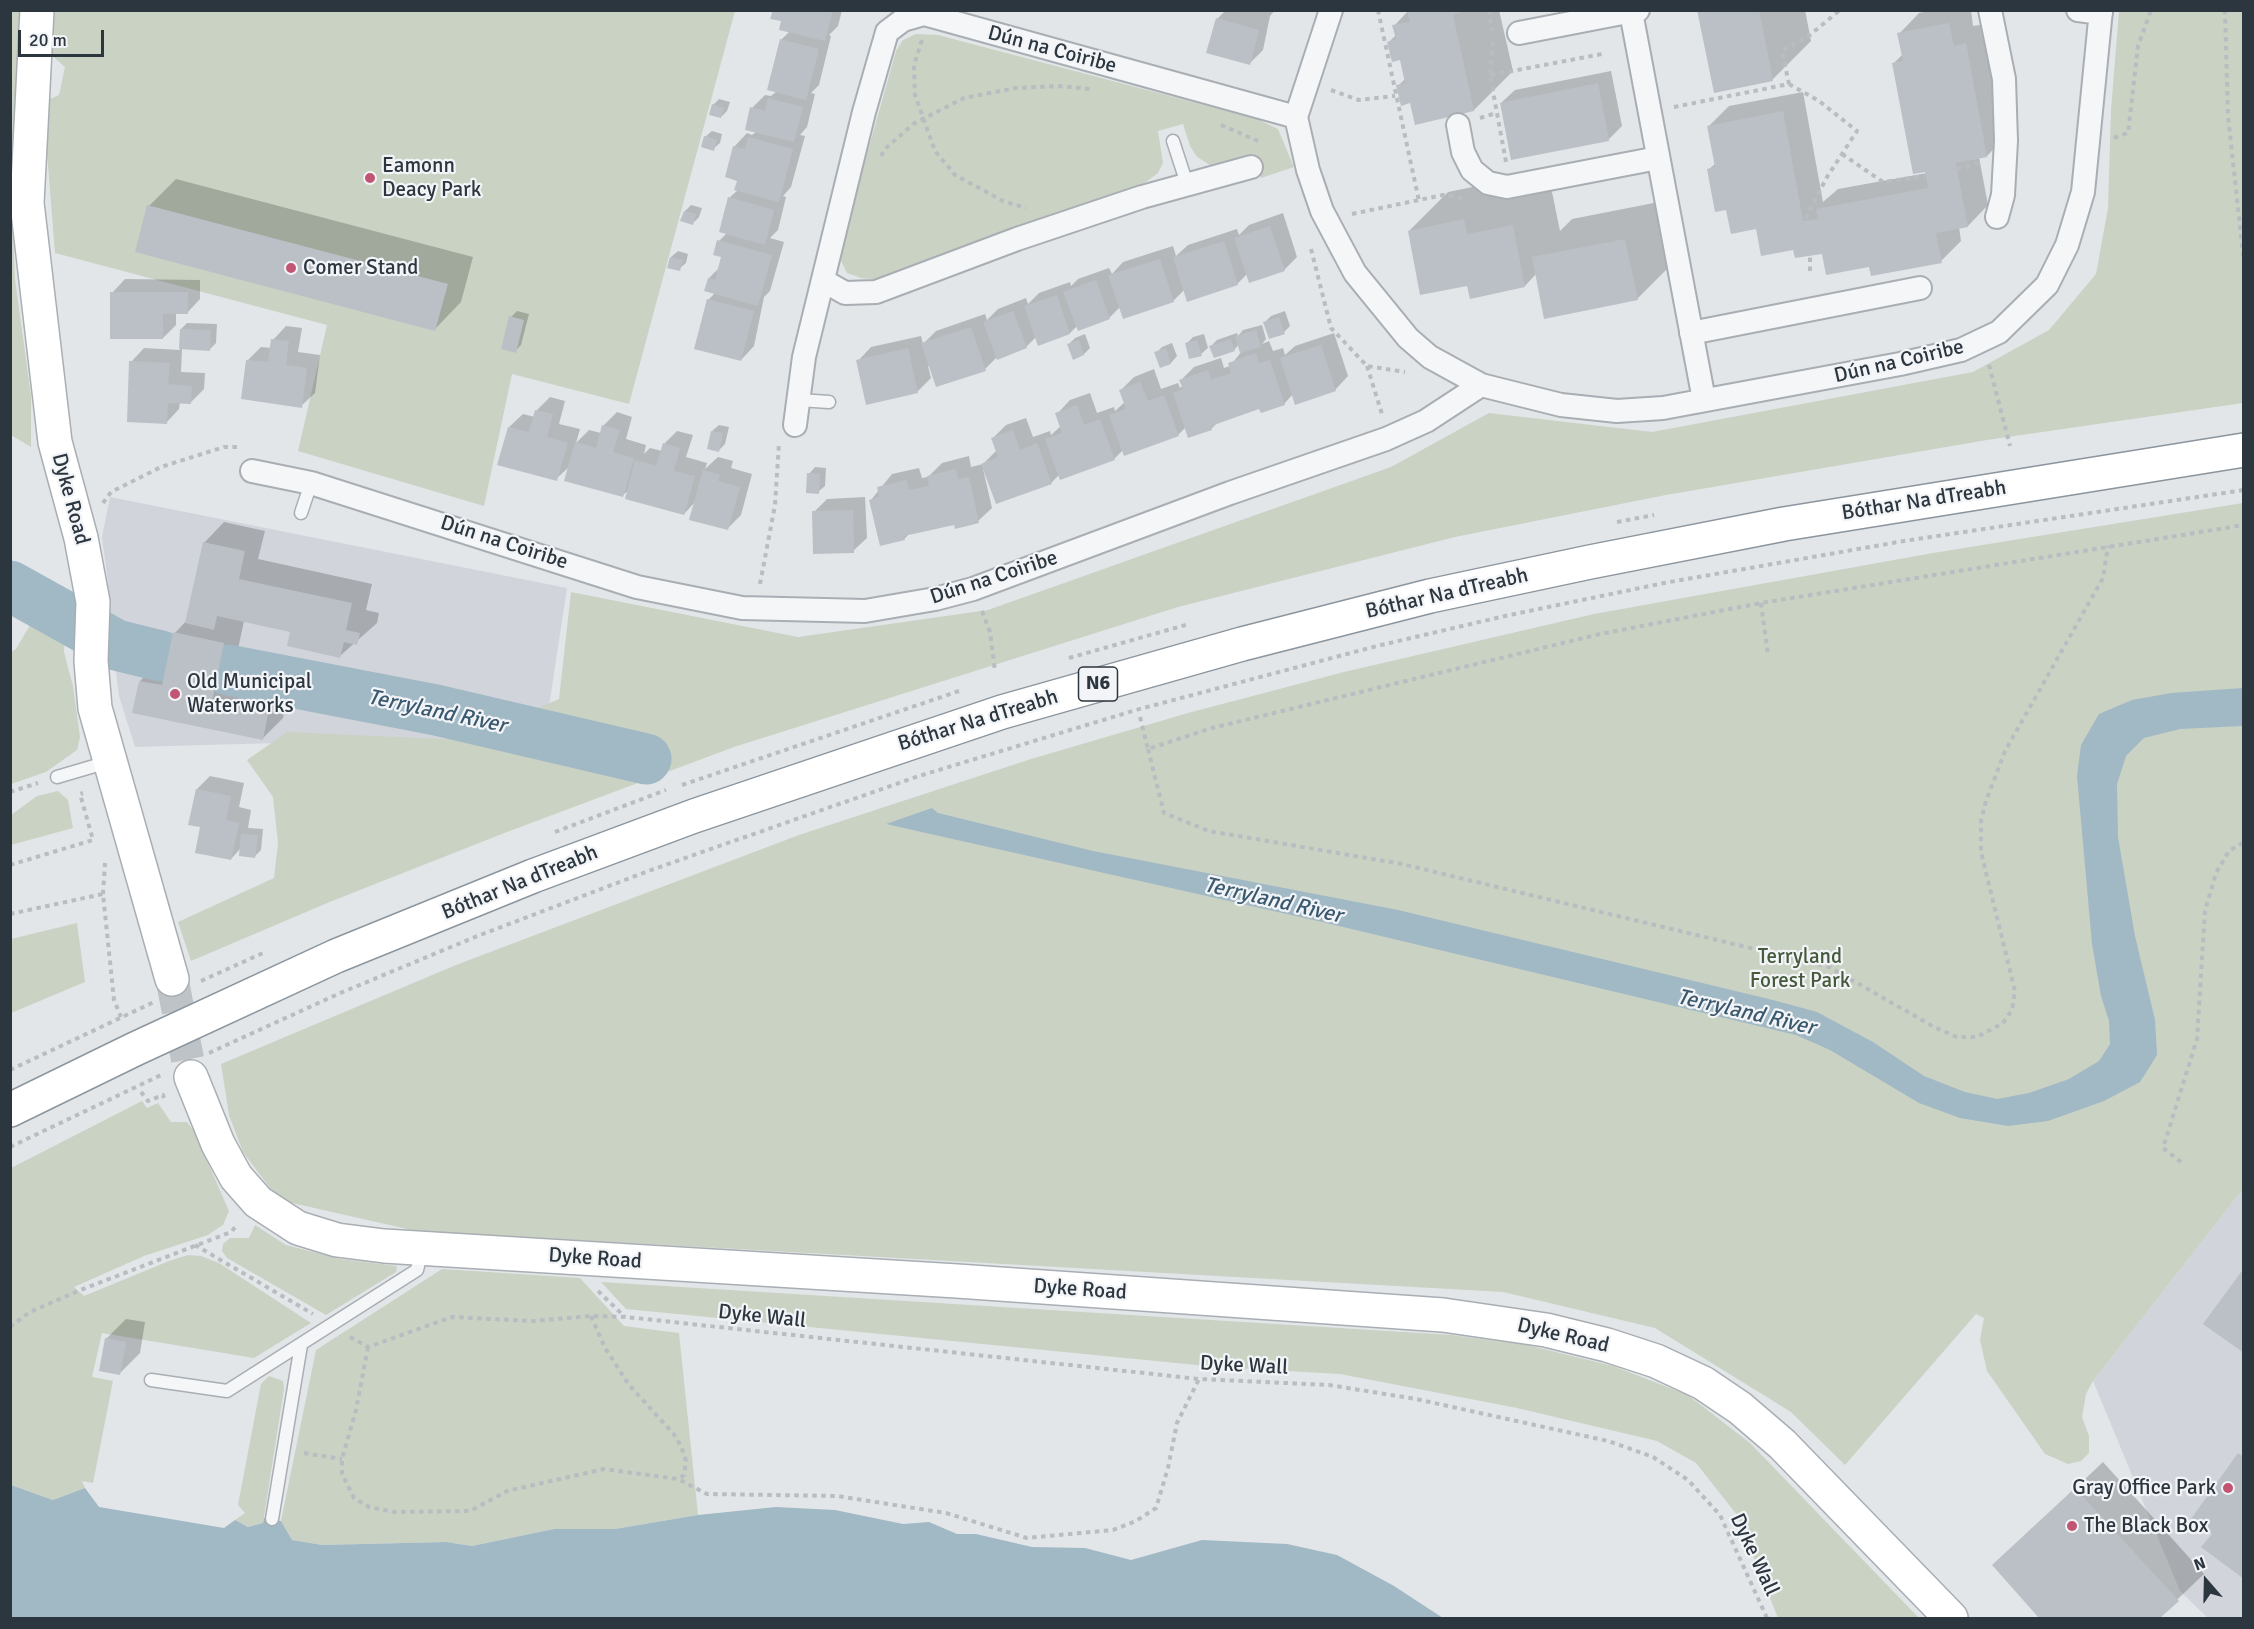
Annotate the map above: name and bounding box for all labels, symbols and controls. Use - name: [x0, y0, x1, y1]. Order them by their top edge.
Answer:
- scale bar: [21, 18, 106, 56]
- street label: Dún na Coiribe: [985, 21, 1119, 79]
- text: 20 m: [29, 29, 67, 51]
- place label: Eamonn Deacy Park: [382, 153, 481, 203]
- marker: Eamonn Deacy Park: [363, 171, 377, 185]
- place label: Comer Stand: [303, 255, 418, 281]
- marker: Comer Stand: [284, 261, 298, 275]
- street label: Dún na Coiribe: [1832, 335, 1966, 389]
- street label: Dyke Road: [46, 451, 94, 547]
- street label: Bóthar Na dTreabh: [1840, 476, 2008, 526]
- street label: Dún na Coiribe: [437, 511, 571, 575]
- street label: Dún na Coiribe: [927, 546, 1061, 610]
- street label: Bóthar Na dTreabh: [1363, 563, 1531, 625]
- road number: N6: [1078, 667, 1118, 701]
- place label: Old Municipal Waterworks: [187, 669, 312, 719]
- water label: Terryland River: [365, 684, 509, 740]
- street label: Bóthar Na dTreabh: [895, 685, 1061, 757]
- marker: Old Municipal Waterworks: [168, 687, 182, 701]
- street label: Bóthar Na dTreabh: [438, 840, 602, 926]
- water label: Terryland River: [1201, 872, 1345, 930]
- park label: Terryland Forest Park: [1750, 944, 1850, 994]
- water label: Terryland River: [1674, 984, 1818, 1042]
- street label: Dyke Road: [547, 1243, 643, 1275]
- street label: Dyke Road: [1032, 1274, 1128, 1306]
- street label: Dyke Wall: [717, 1300, 807, 1334]
- street label: Dyke Road: [1515, 1313, 1611, 1359]
- street label: Dyke Wall: [1199, 1351, 1289, 1381]
- place label: Gray Office Park: [2072, 1475, 2216, 1501]
- marker: Gray Office Park: [2221, 1481, 2235, 1495]
- street label: Dyke Wall: [1724, 1510, 1784, 1600]
- place label: The Black Box: [2084, 1513, 2208, 1539]
- marker: The Black Box: [2065, 1519, 2079, 1533]
- north arrow: [2176, 1551, 2236, 1611]
- text: N: [2191, 1553, 2208, 1575]

